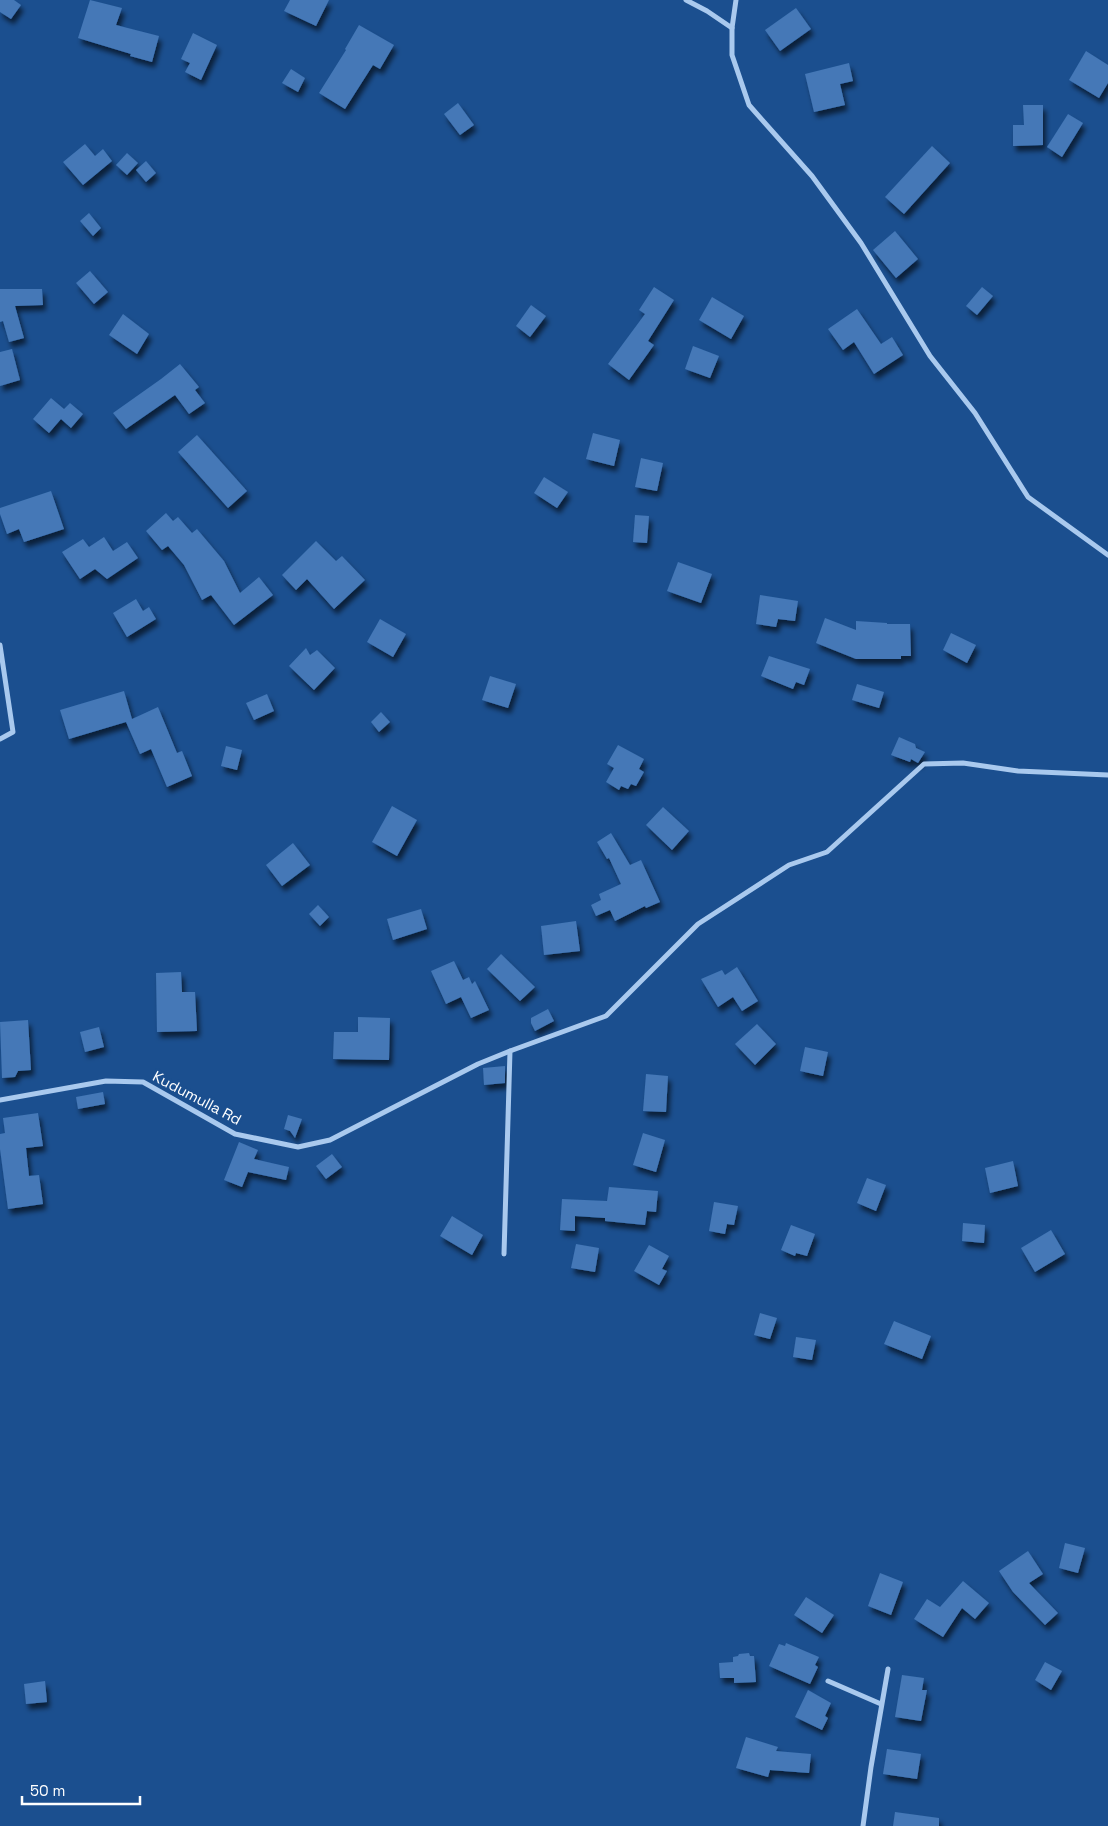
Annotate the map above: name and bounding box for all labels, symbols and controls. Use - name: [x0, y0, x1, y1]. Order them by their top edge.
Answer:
- street label: Kudumulla Rd: [150, 1066, 245, 1129]
- scale bar: [22, 1774, 140, 1806]
- text: 50 m: [30, 1781, 65, 1800]

